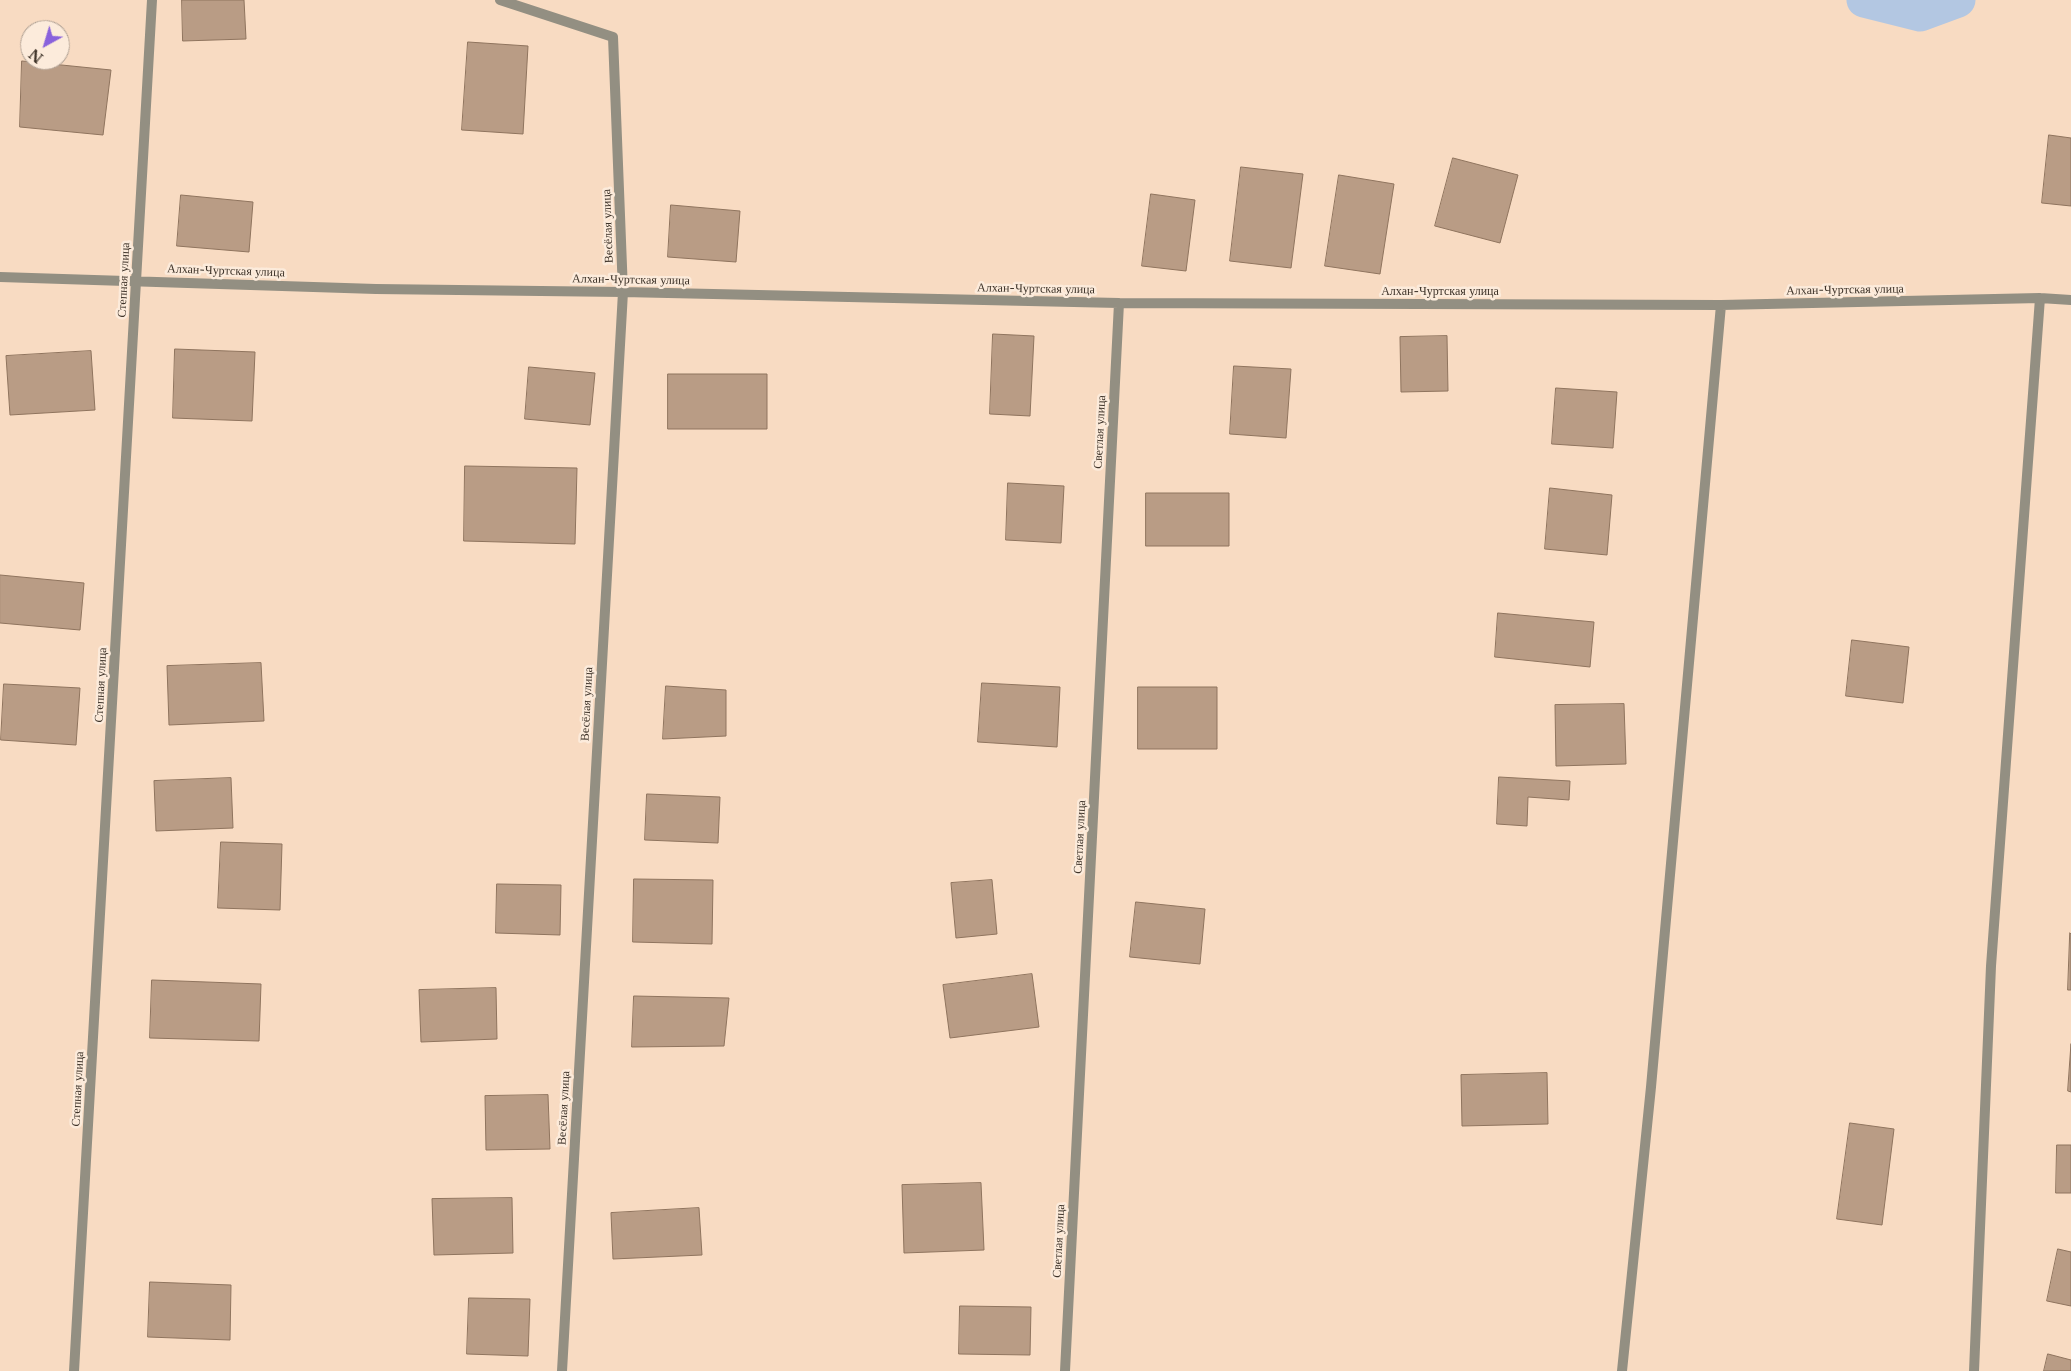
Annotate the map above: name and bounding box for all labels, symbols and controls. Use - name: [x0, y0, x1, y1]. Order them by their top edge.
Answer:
- north arrow: [20, 20, 70, 70]
- text: N: [25, 45, 47, 67]
- street label: Весёлая улица: [600, 189, 616, 263]
- street label: Степная улица: [115, 242, 133, 318]
- street label: Алхан-Чуртская улица: [167, 262, 285, 280]
- street label: Алхан-Чуртская улица: [572, 272, 690, 288]
- street label: Алхан-Чуртская улица: [977, 281, 1095, 297]
- street label: Алхан-Чуртская улица: [1786, 282, 1904, 298]
- street label: Алхан-Чуртская улица: [1381, 285, 1499, 299]
- street label: Светлая улица: [1091, 395, 1109, 469]
- street label: Степная улица: [92, 647, 110, 723]
- street label: Весёлая улица: [578, 667, 596, 741]
- street label: Светлая улица: [1071, 800, 1089, 874]
- street label: Степная улица: [69, 1051, 87, 1127]
- street label: Весёлая улица: [555, 1071, 573, 1145]
- street label: Светлая улица: [1050, 1204, 1068, 1278]

